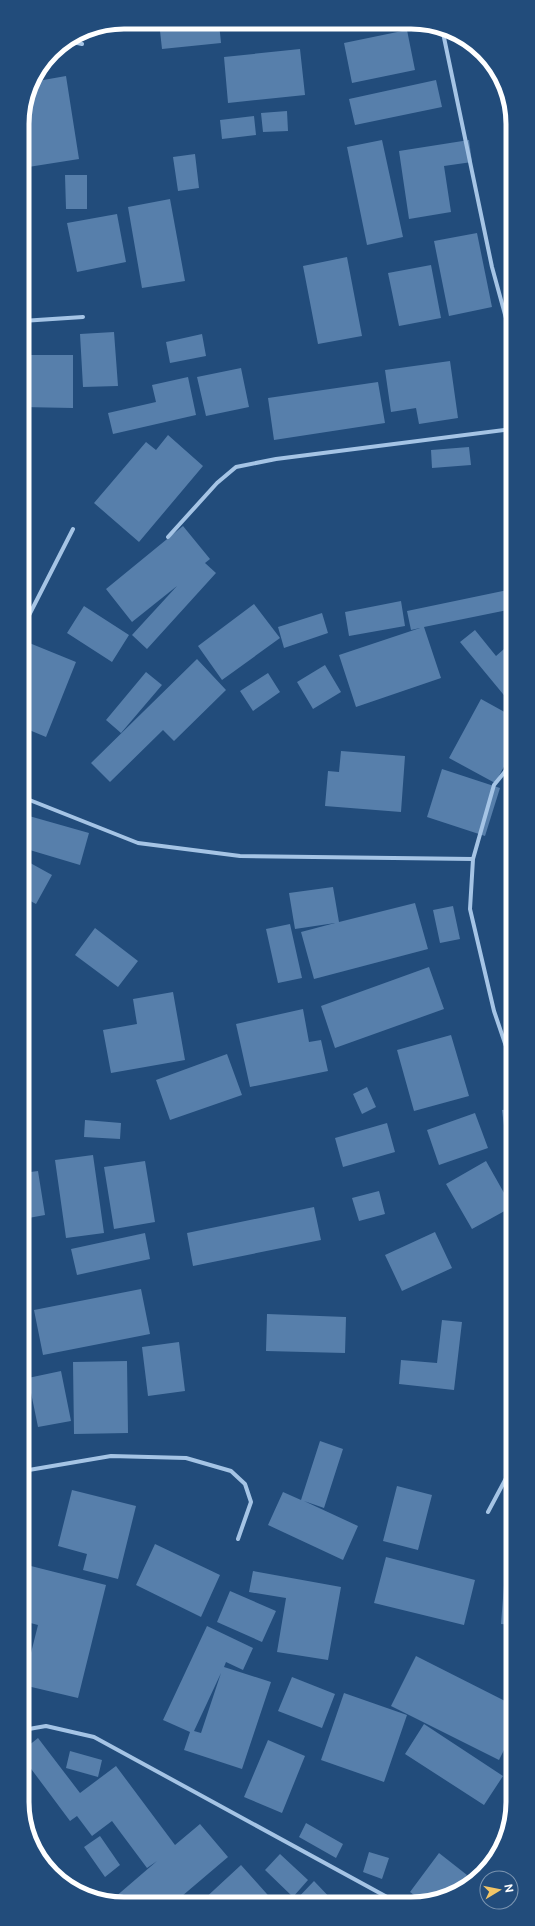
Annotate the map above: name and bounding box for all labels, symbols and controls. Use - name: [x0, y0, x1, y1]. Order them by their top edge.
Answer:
- north arrow: [479, 1870, 519, 1910]
- text: N: [502, 1883, 516, 1894]

